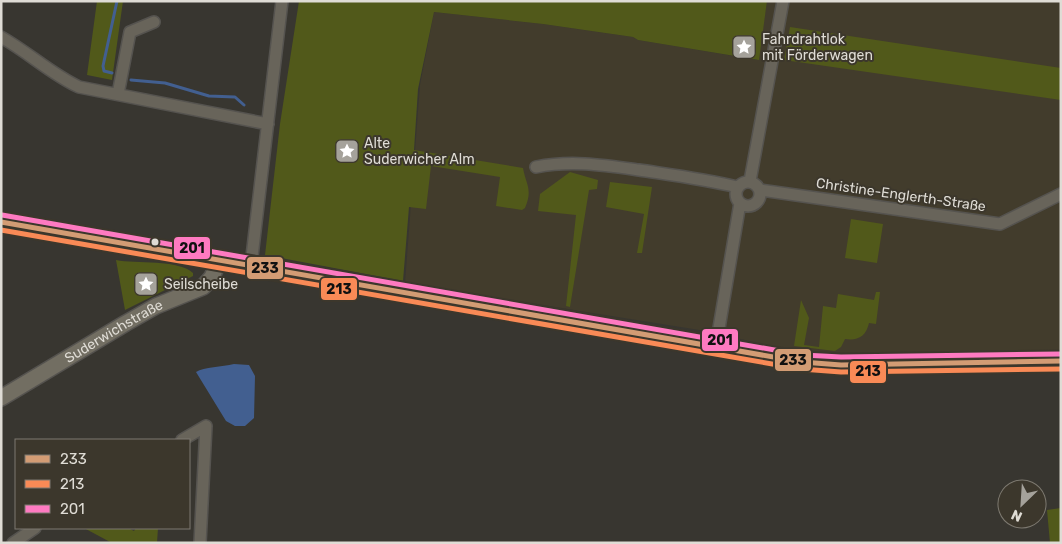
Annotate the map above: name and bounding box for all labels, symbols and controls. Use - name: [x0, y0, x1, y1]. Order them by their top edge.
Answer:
- place label: Fahrdrahtlok mit Förderwagen: [762, 31, 873, 64]
- place icon: Fahrdrahtlok mit Förderwagen: [731, 34, 757, 60]
- place label: Alte Suderwicher Alm: [364, 135, 475, 168]
- place icon: Alte Suderwicher Alm: [334, 138, 360, 164]
- street label: Christine-Englerth-Straße: [815, 175, 987, 215]
- line badge: 201: [173, 236, 211, 260]
- unlabelled marker: [150, 237, 160, 247]
- text: 201: [179, 240, 205, 257]
- line badge: 233: [246, 256, 284, 280]
- text: 233: [251, 260, 279, 277]
- place icon: Seilscheibe: [133, 271, 159, 297]
- place label: Seilscheibe: [164, 276, 238, 293]
- line badge: 213: [320, 277, 358, 301]
- text: 213: [326, 281, 352, 298]
- street label: Suderwichstraße: [61, 296, 165, 367]
- line badge: 201: [701, 328, 739, 352]
- text: 201: [707, 332, 733, 349]
- line badge: 233: [774, 348, 812, 372]
- text: 233: [779, 352, 807, 369]
- line badge: 213: [849, 360, 887, 384]
- text: 213: [855, 363, 881, 380]
- legend: [15, 439, 190, 529]
- text: 233: [60, 450, 87, 468]
- text: 213: [60, 475, 84, 493]
- north arrow: [997, 479, 1047, 529]
- text: 201: [60, 500, 85, 518]
- text: N: [1009, 505, 1025, 525]

